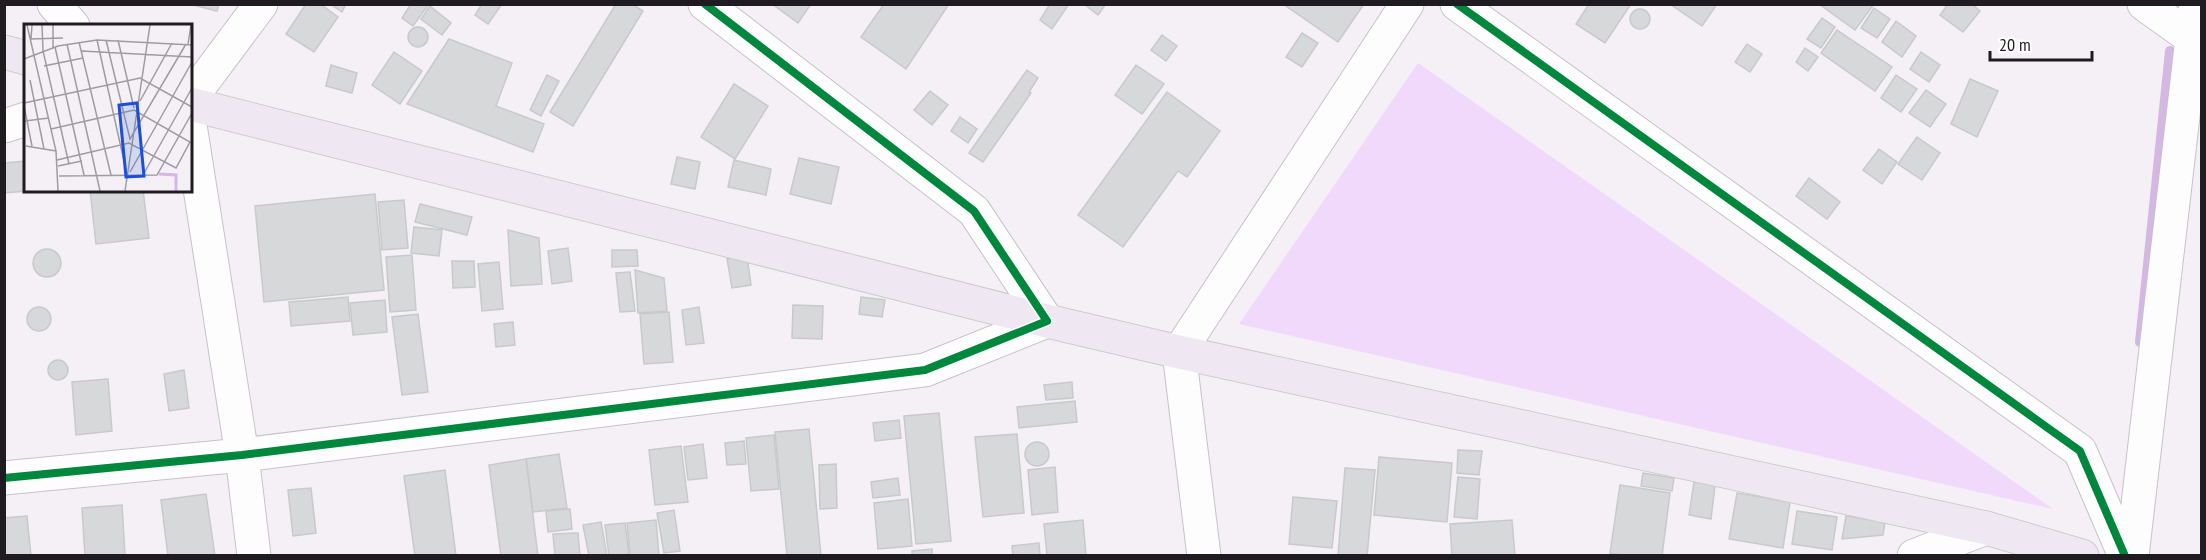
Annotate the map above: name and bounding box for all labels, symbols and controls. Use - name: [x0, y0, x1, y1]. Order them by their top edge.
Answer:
- inset map: [24, 24, 192, 192]
- scale bar: [1990, 24, 2092, 62]
- text: 20 m: [1999, 33, 2031, 56]

